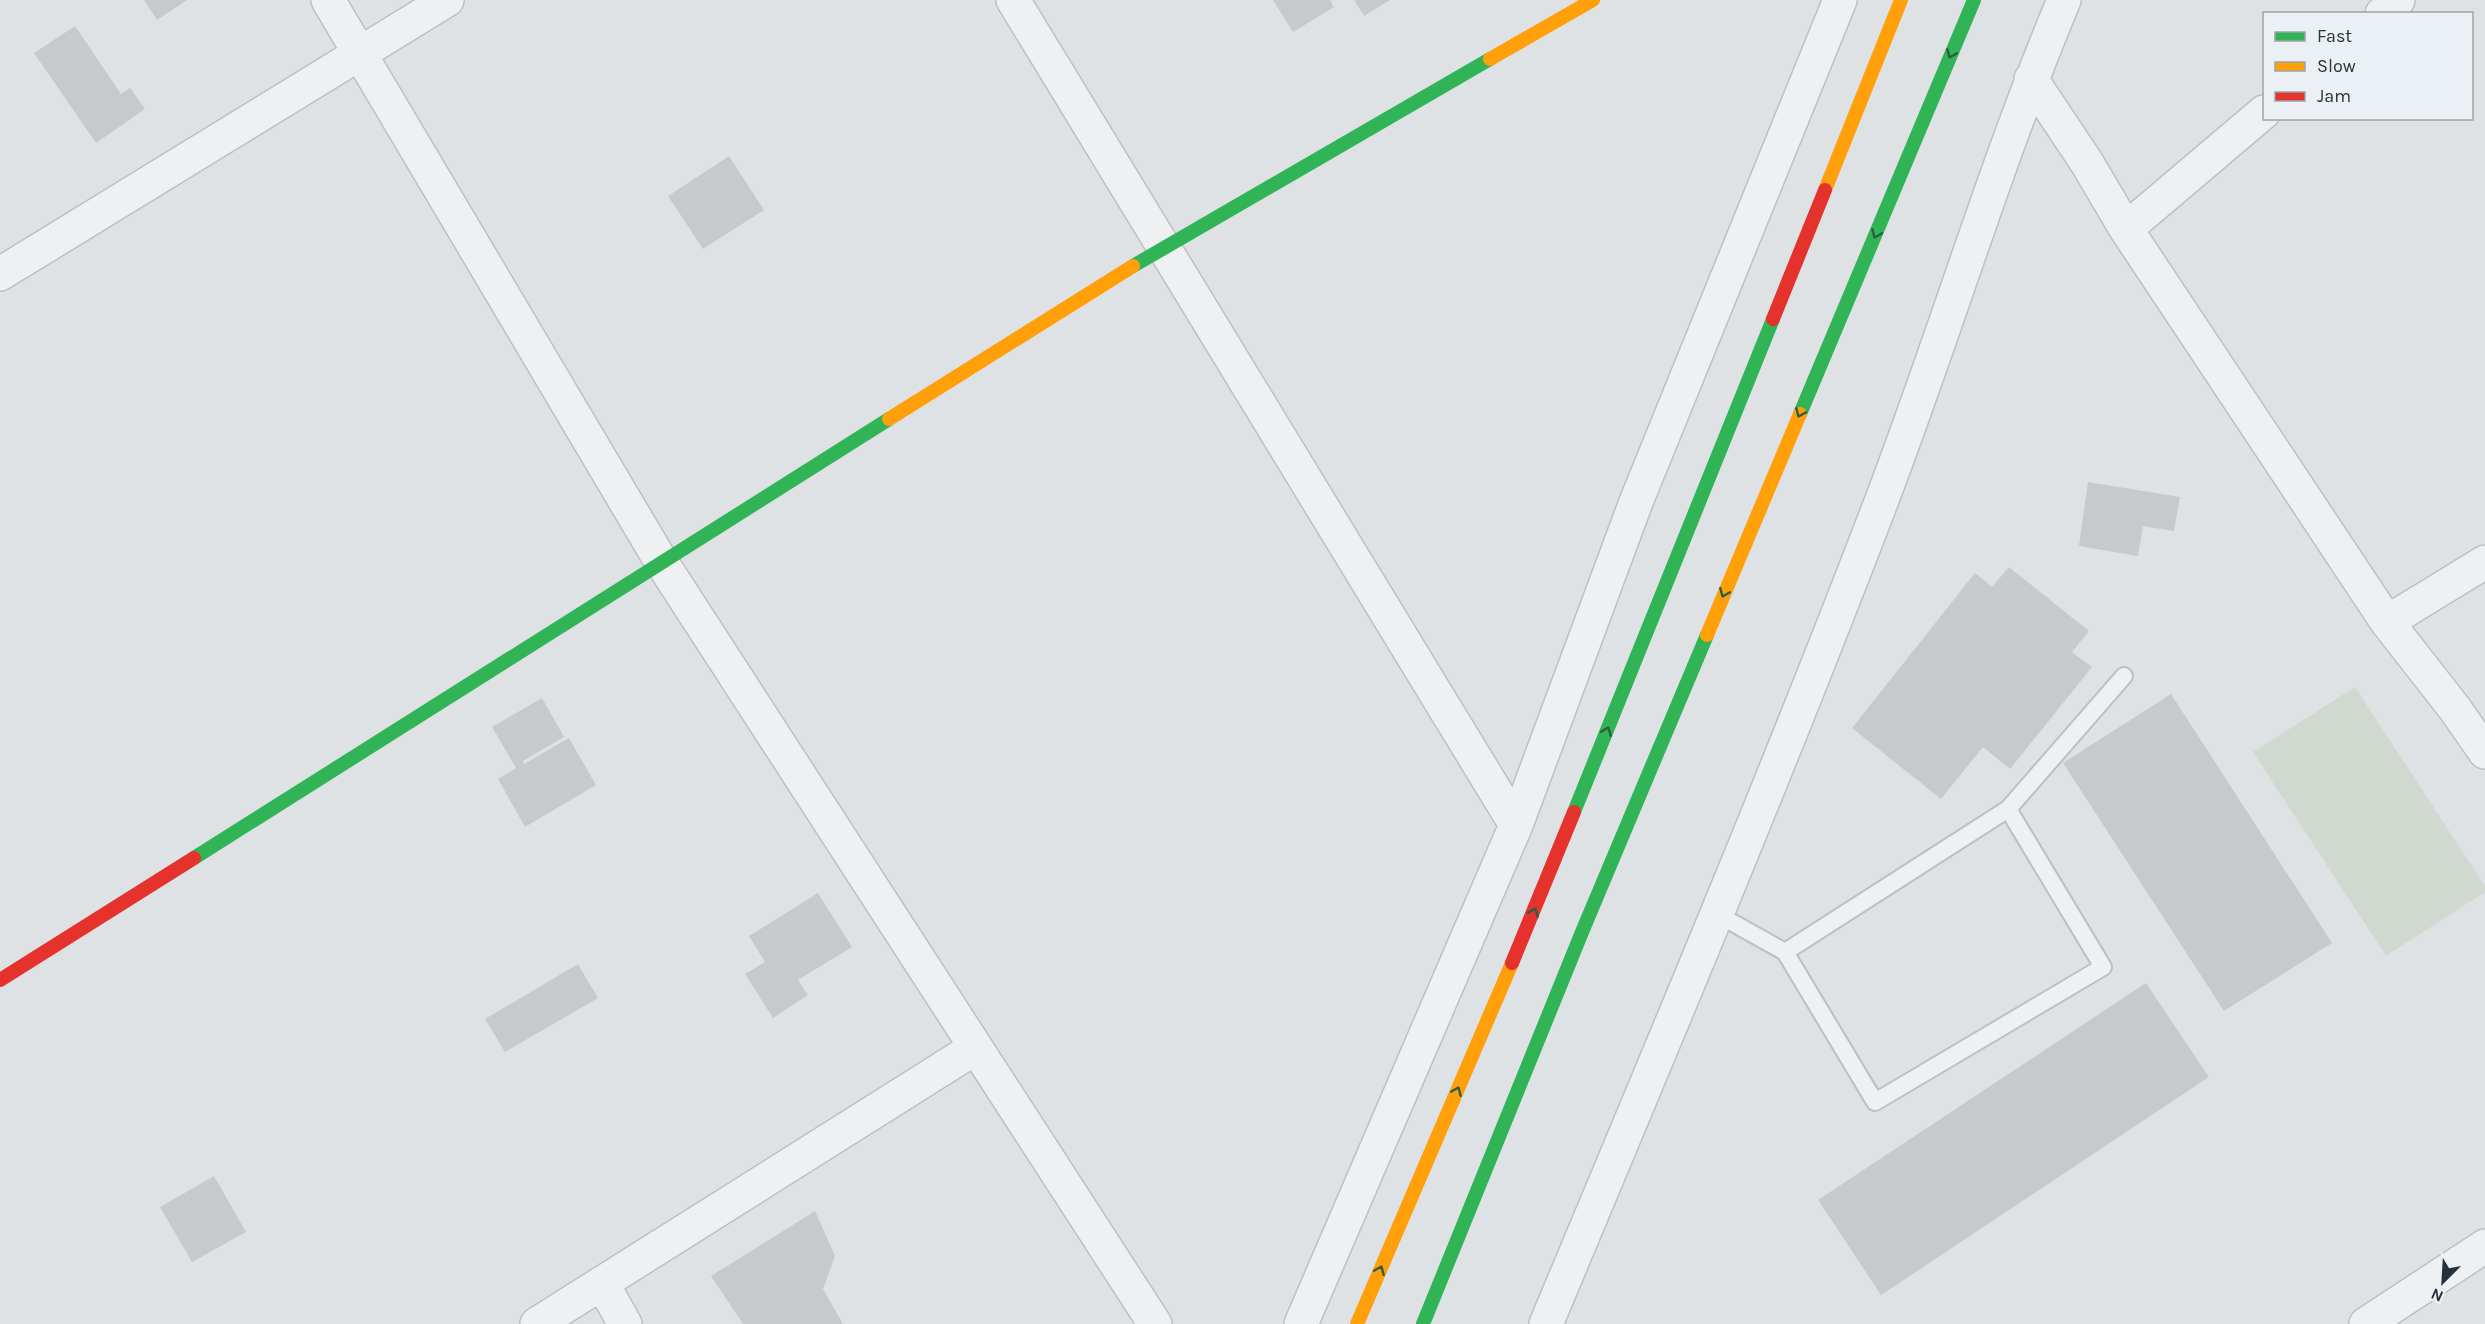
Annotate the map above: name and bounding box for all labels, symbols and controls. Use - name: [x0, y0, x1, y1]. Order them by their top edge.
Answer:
- legend: [2263, 12, 2473, 120]
- text: Fast: [2317, 25, 2352, 47]
- one-way arrow: [1946, 48, 1958, 59]
- text: Slow: [2317, 55, 2356, 77]
- text: Jam: [2317, 85, 2351, 107]
- one-way arrow: [1871, 227, 1883, 238]
- one-way arrow: [1795, 407, 1807, 418]
- one-way arrow: [1719, 587, 1731, 598]
- one-way arrow: [1600, 726, 1612, 737]
- one-way arrow: [1527, 907, 1539, 918]
- one-way arrow: [1450, 1086, 1462, 1097]
- north arrow: [2413, 1252, 2473, 1312]
- one-way arrow: [1373, 1266, 1385, 1277]
- text: N: [2428, 1284, 2446, 1306]

